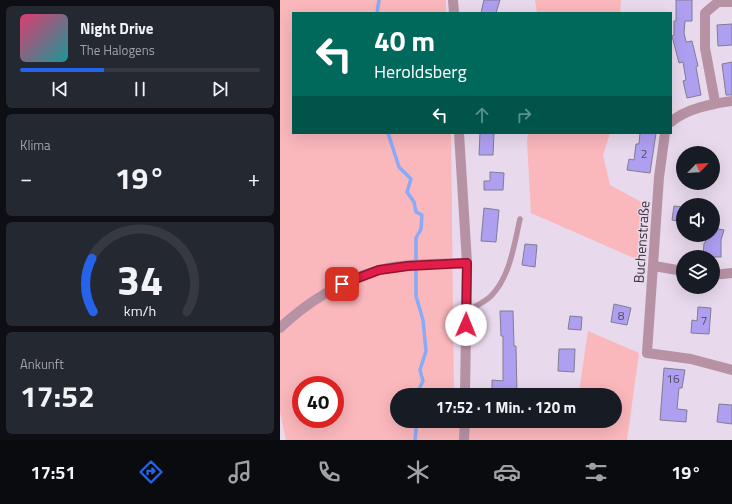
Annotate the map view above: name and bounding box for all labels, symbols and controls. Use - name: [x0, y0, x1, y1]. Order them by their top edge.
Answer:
- text: Night Drive: [80, 17, 153, 40]
- text: 40 m: [374, 19, 435, 62]
- icon: left: [308, 28, 360, 80]
- text: The Halogens: [80, 40, 155, 60]
- text: Heroldsberg: [374, 58, 467, 85]
- icon: previous: [49, 78, 71, 100]
- icon: pause: [129, 78, 151, 100]
- icon: next: [209, 78, 231, 100]
- icon: left: [429, 104, 451, 126]
- icon: ahead: [471, 104, 493, 126]
- icon: right: [513, 104, 535, 126]
- text: Klima: [20, 135, 51, 155]
- house number: 2: [641, 144, 647, 163]
- north arrow: [676, 146, 720, 190]
- map controls: [676, 146, 720, 294]
- text: 19°: [115, 155, 165, 201]
- text: −: [20, 161, 32, 195]
- text: +: [248, 161, 260, 195]
- button: sound: [676, 198, 720, 242]
- street label: Buchenstraße: [628, 200, 654, 284]
- text: 34: [117, 248, 163, 311]
- button: layers: [676, 250, 720, 294]
- pin: [325, 267, 359, 301]
- icon: arrive: [331, 273, 353, 295]
- text: km/h: [124, 300, 156, 322]
- position arrow: [445, 304, 487, 346]
- house number: 8: [618, 306, 625, 325]
- house number: 7: [701, 311, 707, 330]
- text: Ankunft: [20, 354, 64, 374]
- house number: 16: [666, 369, 680, 388]
- text: 17:52: [20, 373, 95, 419]
- speed limit sign: 40: [292, 376, 344, 428]
- text: 17:52 · 1 Min. · 120 m: [436, 396, 576, 419]
- icon: directions: [137, 458, 165, 486]
- icon: music: [226, 458, 254, 486]
- icon: phone: [315, 458, 343, 486]
- icon: climate: [404, 458, 432, 486]
- icon: car: [493, 458, 521, 486]
- icon: filters: [582, 458, 610, 486]
- text: 17:51: [31, 459, 75, 486]
- text: 19°: [671, 459, 701, 486]

